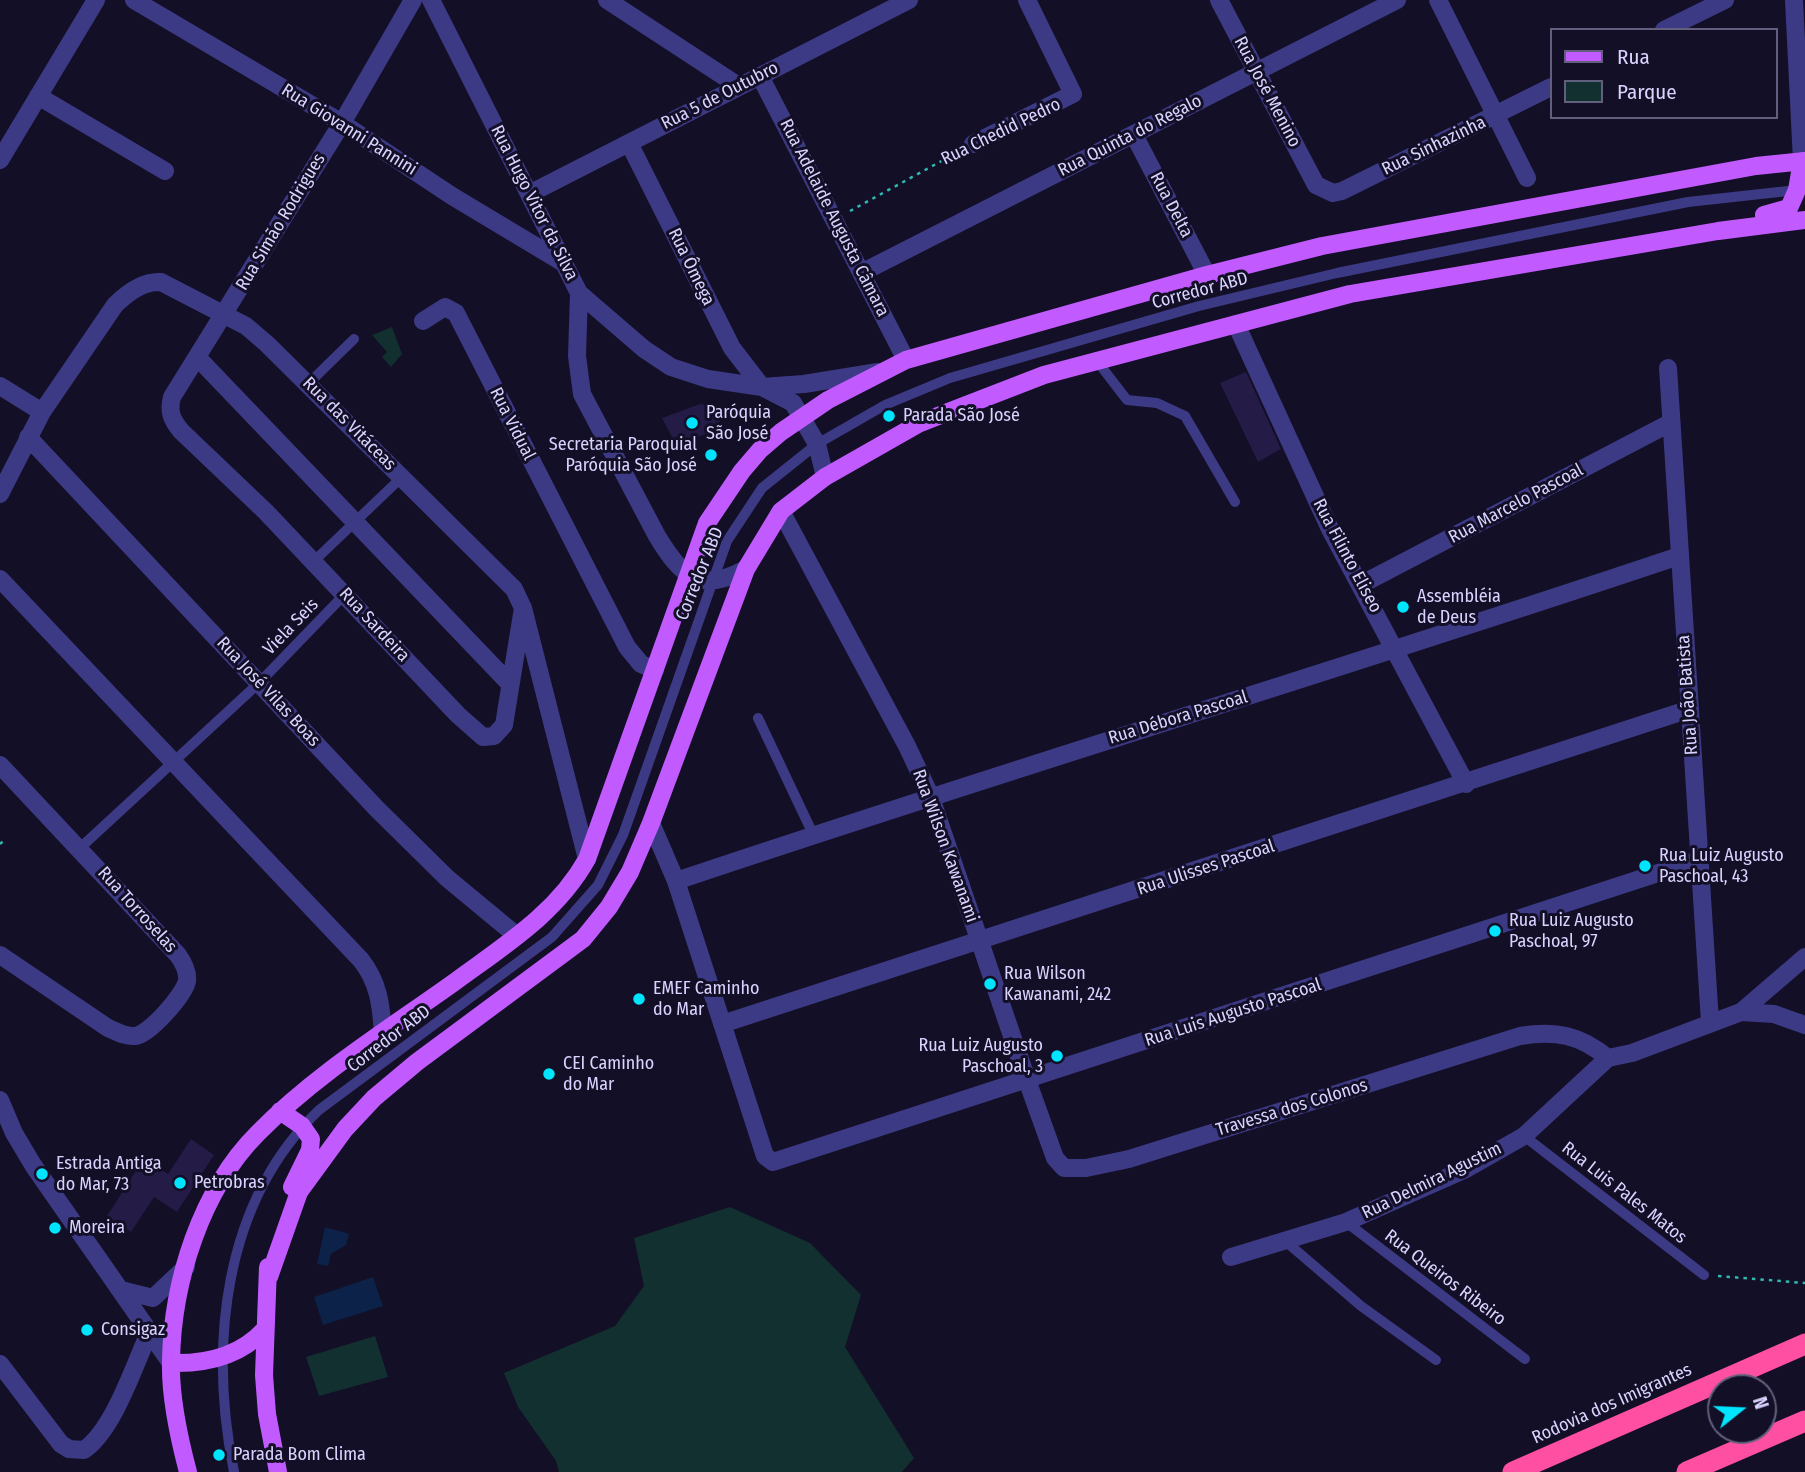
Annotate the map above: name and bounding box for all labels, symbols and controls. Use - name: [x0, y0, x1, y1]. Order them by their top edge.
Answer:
- legend: [1549, 28, 1777, 119]
- street label: Rua José Menino: [1229, 33, 1305, 151]
- text: Rua: [1617, 44, 1650, 70]
- street label: Rua 5 de Outubro: [658, 57, 782, 135]
- text: Parque: [1617, 79, 1677, 105]
- street label: Rua Giovanni Pannini: [277, 80, 421, 180]
- street label: Rua Quinta do Regalo: [1054, 90, 1206, 182]
- street label: Rua Chedid Pedro: [938, 94, 1064, 170]
- street label: Rua Sinhazinha: [1378, 112, 1490, 180]
- street label: Rua Adelaide Augusta Câmara: [775, 115, 893, 321]
- street label: Rua Hugo Vitor da Silva: [486, 122, 582, 284]
- street label: Rua Simão Rodrigues: [232, 150, 330, 294]
- street label: Rua Delta: [1145, 169, 1197, 241]
- street label: Rua Ômega: [663, 225, 719, 309]
- street label: Corredor ABD: [1150, 268, 1250, 314]
- street label: Rua das Vitáceas: [298, 373, 400, 475]
- street label: Rua Vidual: [485, 384, 539, 464]
- place label: Paróquia São José: [706, 402, 771, 444]
- place label: Parada São José: [903, 405, 1020, 427]
- marker: Parada São José: [881, 408, 897, 424]
- marker: Paróquia São José: [684, 415, 700, 431]
- place label: Secretaria Paroquial Paróquia São José: [549, 434, 697, 476]
- marker: Secretaria Paroquial Paróquia São José: [703, 447, 719, 463]
- street label: Rua Marcelo Pascoal: [1445, 459, 1587, 549]
- street label: Rua Filinto Eliseo: [1308, 495, 1386, 617]
- street label: Corredor ABD: [672, 524, 728, 624]
- street label: Rua Sardeira: [334, 583, 414, 667]
- place label: Assembléia de Deus: [1417, 586, 1501, 628]
- street label: Viela Seis: [259, 594, 323, 660]
- marker: Assembléia de Deus: [1395, 599, 1411, 615]
- street label: Rua José Vilas Boas: [212, 633, 324, 751]
- street label: Rua João Batista: [1673, 634, 1703, 756]
- street label: Rua Débora Pascoal: [1106, 687, 1250, 749]
- street label: Rua Wilson Kawanami: [907, 767, 983, 925]
- street label: Rua Ulisses Pascoal: [1135, 836, 1277, 900]
- place label: Rua Luiz Augusto Paschoal, 43: [1659, 845, 1784, 888]
- marker: Rua Luiz Augusto Paschoal, 43: [1637, 858, 1653, 874]
- street label: Rua Torroselas: [93, 863, 181, 957]
- place label: Rua Luiz Augusto Paschoal, 97: [1509, 910, 1634, 953]
- marker: Rua Luiz Augusto Paschoal, 97: [1487, 923, 1503, 939]
- place label: Rua Wilson Kawanami, 242: [1004, 963, 1111, 1006]
- street label: Rua Luis Augusto Pascoal: [1142, 974, 1324, 1052]
- marker: Rua Wilson Kawanami, 242: [982, 976, 998, 992]
- place label: EMEF Caminho do Mar: [653, 978, 759, 1020]
- marker: EMEF Caminho do Mar: [631, 991, 647, 1007]
- street label: Corredor ABD: [343, 1001, 435, 1077]
- place label: Rua Luiz Augusto Paschoal, 3: [918, 1035, 1043, 1078]
- marker: Rua Luiz Augusto Paschoal, 3: [1049, 1048, 1065, 1064]
- place label: CEI Caminho do Mar: [563, 1053, 654, 1096]
- marker: CEI Caminho do Mar: [541, 1066, 557, 1082]
- street label: Travessa dos Colonos: [1214, 1075, 1370, 1141]
- street label: Rua Luis Pales Matos: [1557, 1137, 1691, 1249]
- street label: Rua Delmira Agustim: [1359, 1138, 1505, 1224]
- place label: Estrada Antiga do Mar, 73: [56, 1153, 161, 1196]
- marker: Estrada Antiga do Mar, 73: [34, 1166, 50, 1182]
- place label: Petrobras: [194, 1172, 265, 1194]
- marker: Petrobras: [172, 1175, 188, 1191]
- place label: Moreira: [69, 1217, 125, 1239]
- marker: Moreira: [47, 1220, 63, 1236]
- street label: Rua Queiros Ribeiro: [1380, 1225, 1510, 1331]
- place label: Consigaz: [101, 1319, 165, 1341]
- marker: Consigaz: [79, 1322, 95, 1338]
- street label: Rodovia dos Imigrantes: [1529, 1359, 1695, 1449]
- north arrow: [1707, 1374, 1777, 1444]
- text: N: [1748, 1394, 1773, 1412]
- place label: Parada Bom Clima: [233, 1444, 366, 1466]
- marker: Parada Bom Clima: [211, 1447, 227, 1463]

